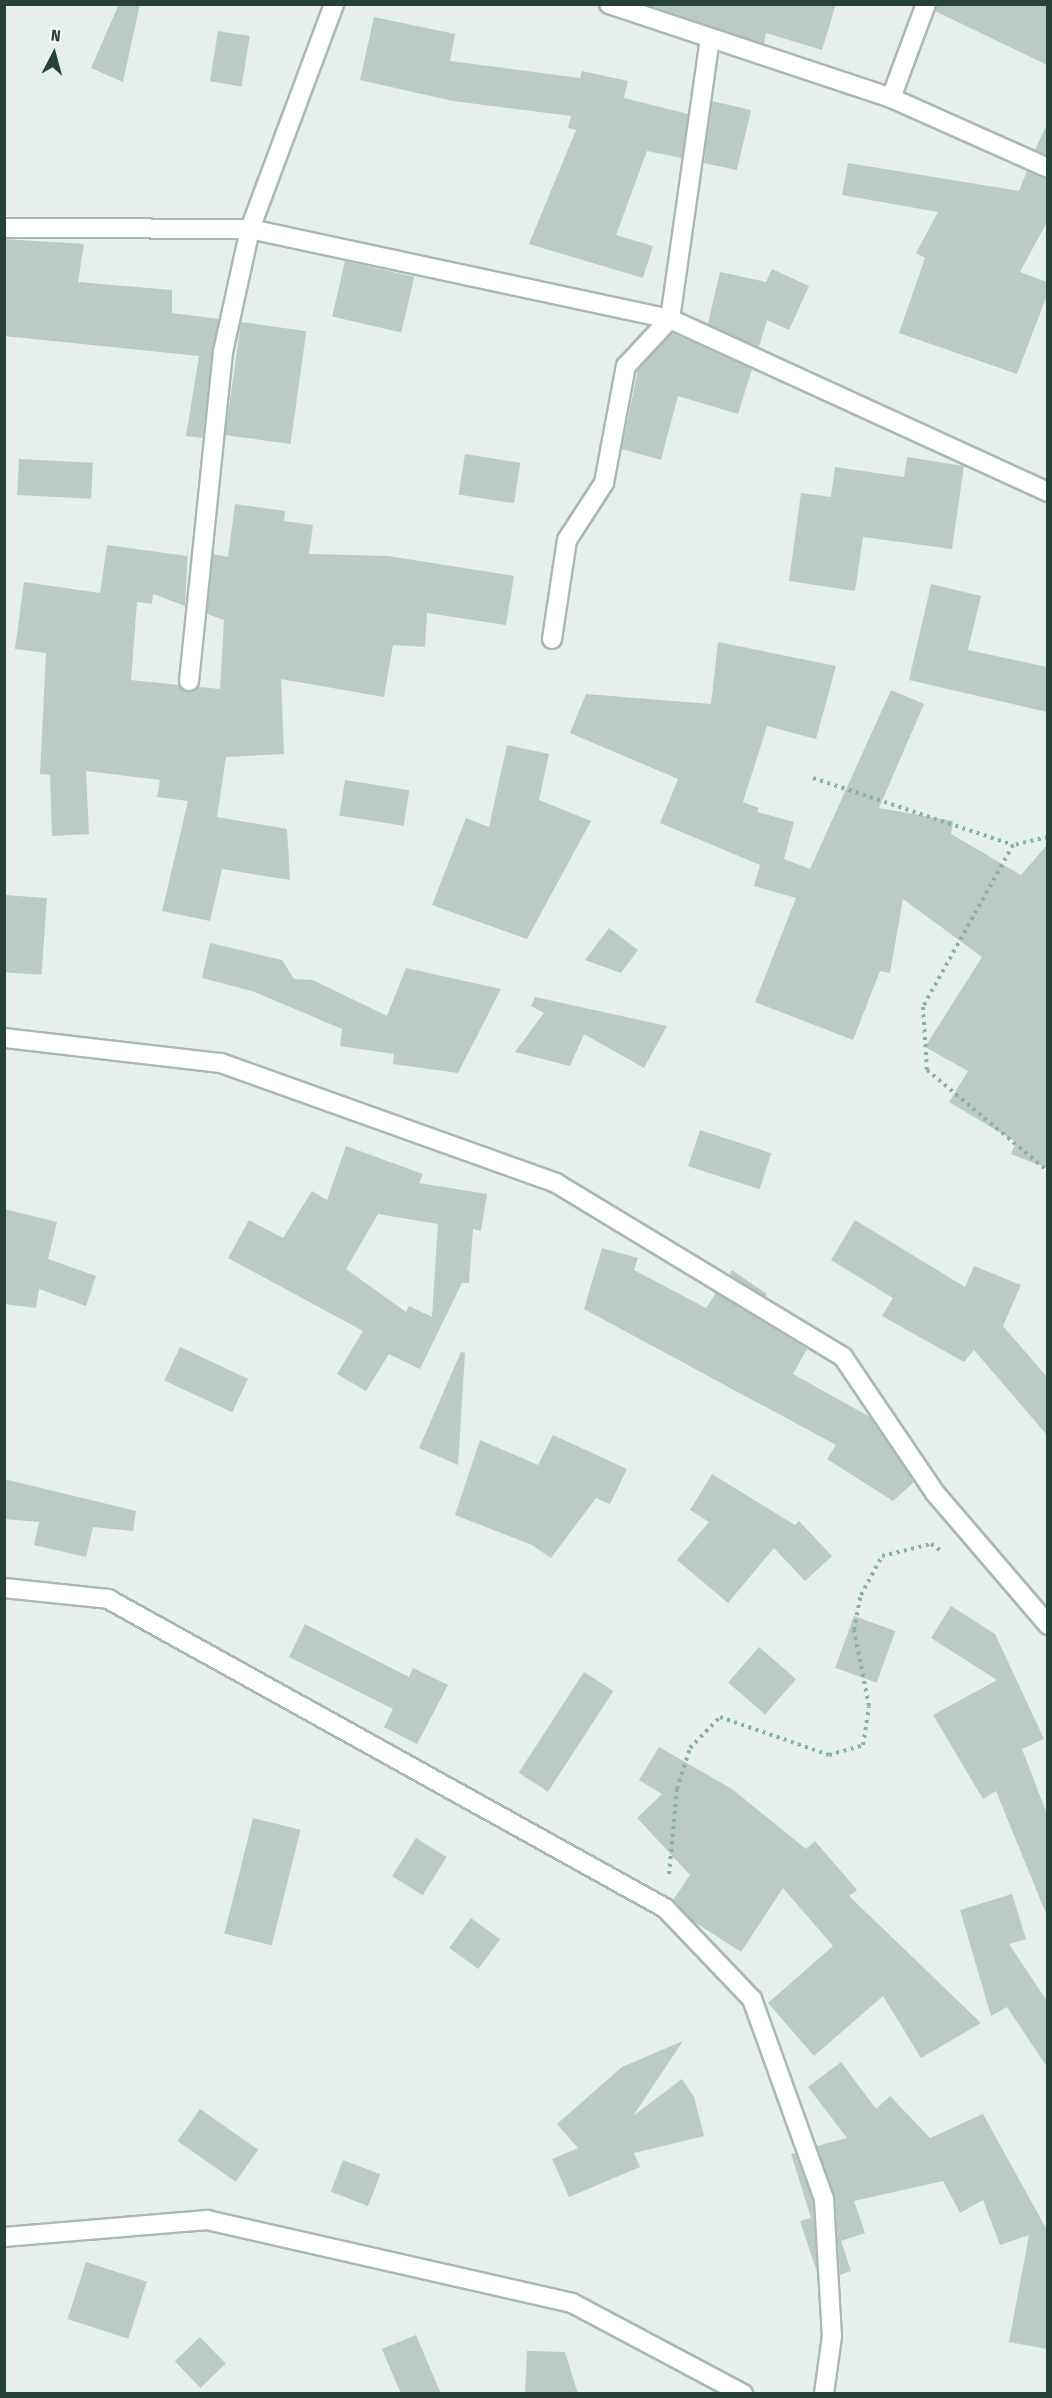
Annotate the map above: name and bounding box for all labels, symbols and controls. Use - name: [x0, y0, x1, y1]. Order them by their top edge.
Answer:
- north arrow: [24, 24, 84, 84]
- text: N: [50, 26, 62, 46]

